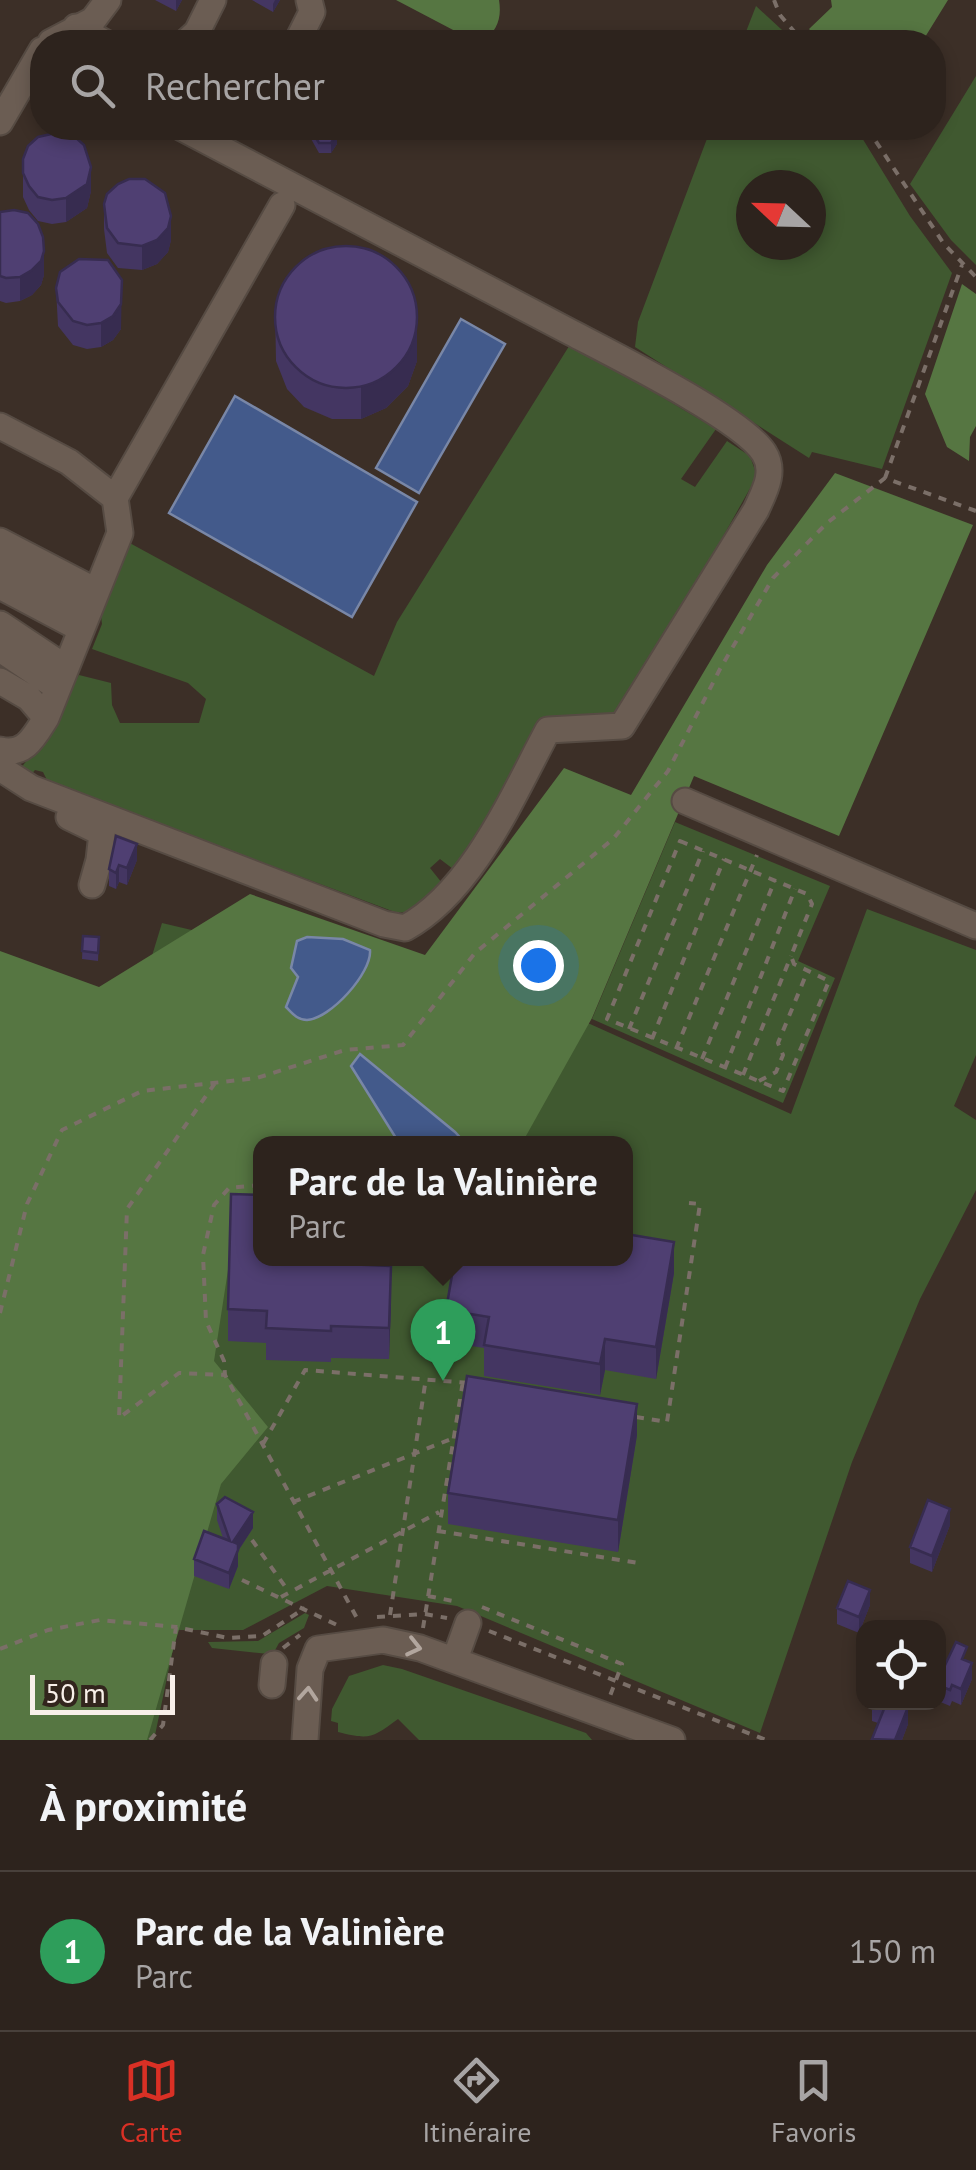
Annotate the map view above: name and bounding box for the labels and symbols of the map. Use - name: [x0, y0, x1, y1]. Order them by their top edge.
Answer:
- north arrow: [736, 170, 826, 260]
- your location: [513, 940, 564, 991]
- pin: 1: [410, 1298, 476, 1381]
- one-way arrow: [405, 1635, 422, 1656]
- scale bar: [30, 1670, 175, 1714]
- one-way arrow: [297, 1685, 318, 1701]

